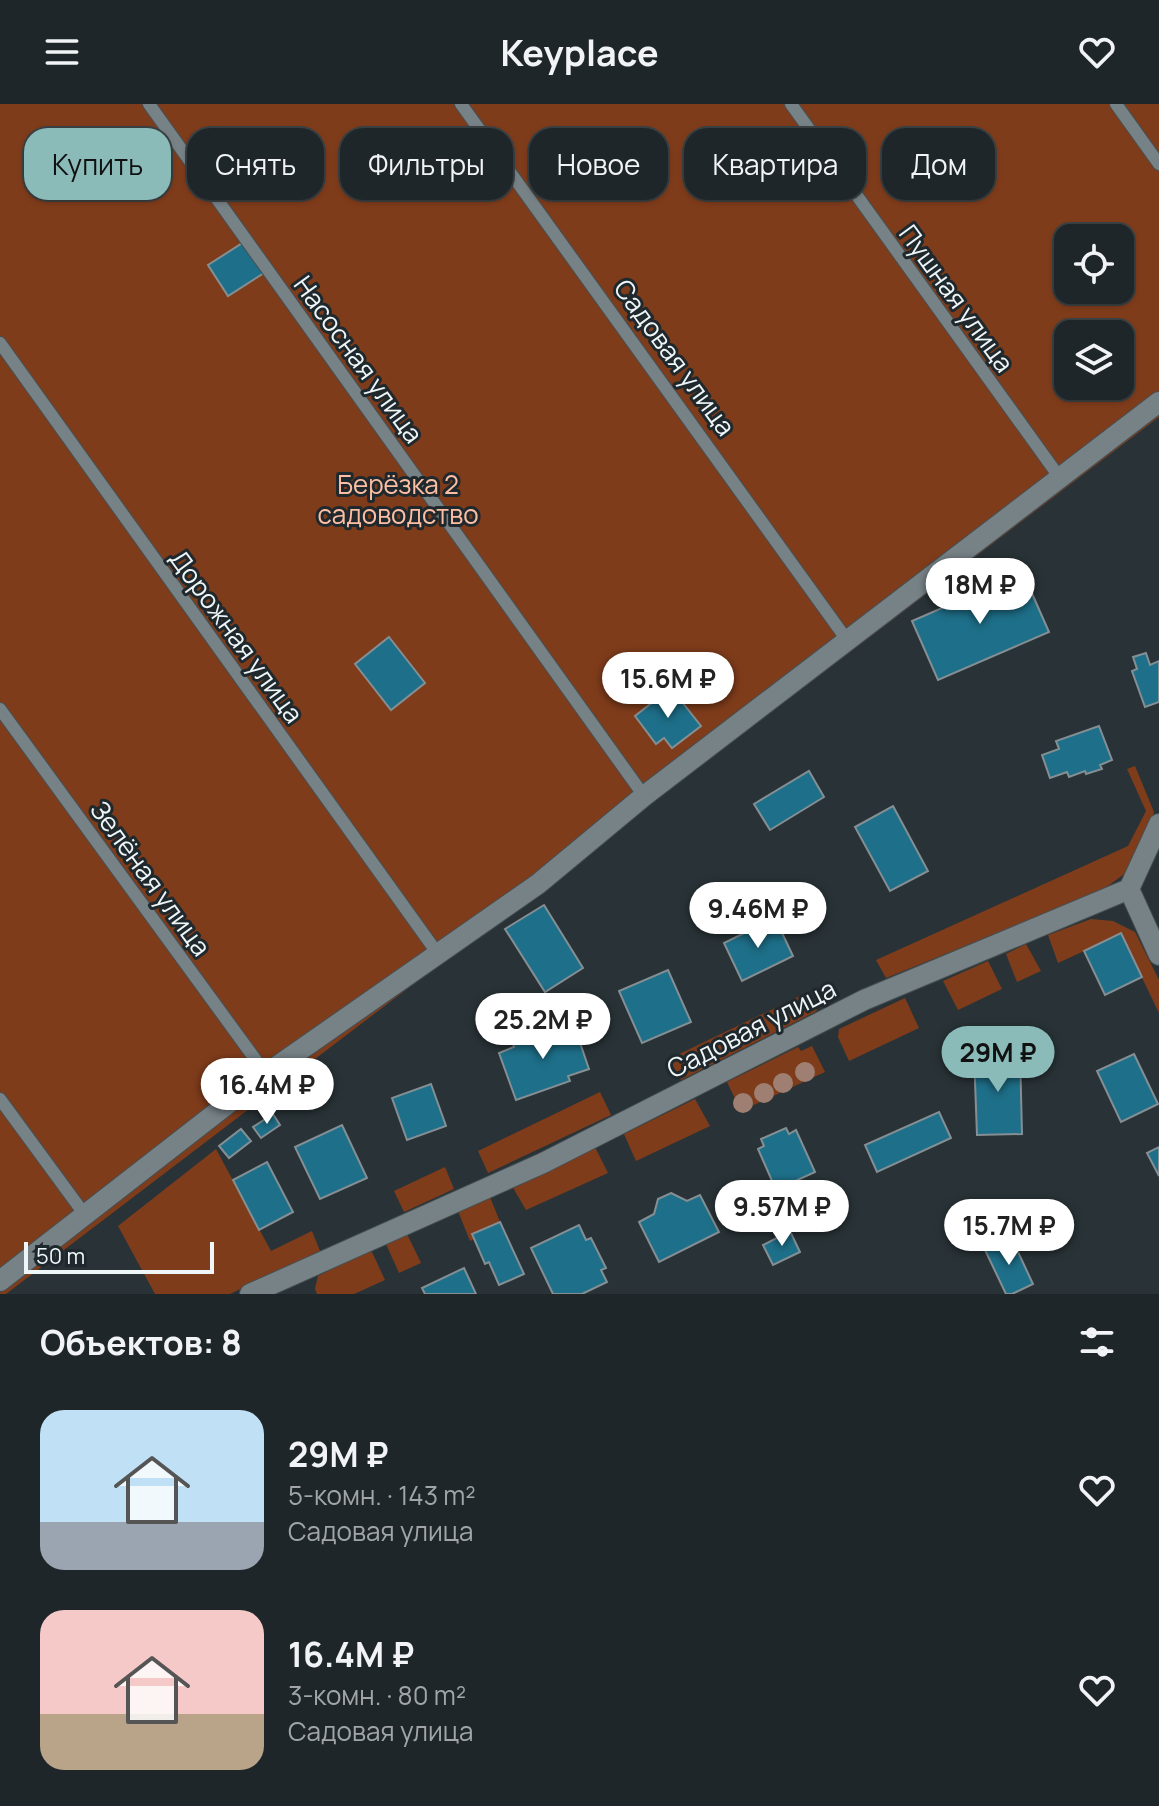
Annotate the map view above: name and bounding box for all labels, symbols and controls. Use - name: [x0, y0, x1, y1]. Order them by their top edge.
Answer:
- text: Keyplace: [500, 28, 659, 77]
- icon: menu: [40, 30, 84, 74]
- icon: heart: [1075, 30, 1119, 74]
- chip: Купить: [24, 128, 171, 200]
- chip: Снять: [187, 128, 324, 200]
- chip: Фильтры: [340, 128, 513, 200]
- chip: Новое: [529, 128, 668, 200]
- chip: Квартира: [684, 128, 866, 200]
- chip: Дом: [882, 128, 995, 200]
- street label: Пушная улица: [891, 217, 1023, 379]
- map controls: [1054, 224, 1134, 400]
- button: locate: [1054, 224, 1134, 304]
- street label: Насосная улица: [286, 268, 432, 450]
- street label: Садовая улица: [606, 271, 744, 443]
- button: layers: [1054, 320, 1134, 400]
- park label: Берёзка 2 садоводство: [317, 466, 479, 532]
- street label: Дорожная улица: [162, 542, 312, 730]
- pin: 18M ₽: [924, 558, 1036, 626]
- text: 18M ₽: [944, 566, 1016, 602]
- pin: 15.6M ₽: [594, 652, 742, 720]
- text: 15.6M ₽: [620, 660, 716, 696]
- street label: Зелёная улица: [82, 793, 220, 963]
- pin: 9.46M ₽: [684, 882, 832, 950]
- text: 9.46M ₽: [707, 890, 809, 926]
- street label: Садовая улица: [660, 970, 842, 1086]
- pin: 25.2M ₽: [469, 993, 617, 1061]
- text: 25.2M ₽: [493, 1001, 593, 1037]
- pin: 29M ₽: [942, 1026, 1054, 1094]
- text: 29M ₽: [960, 1034, 1036, 1070]
- pin: 16.4M ₽: [193, 1058, 341, 1126]
- text: 16.4M ₽: [219, 1066, 315, 1102]
- pin: 9.57M ₽: [708, 1180, 856, 1248]
- text: 9.57M ₽: [733, 1188, 831, 1224]
- pin: 15.7M ₽: [935, 1199, 1083, 1267]
- text: 15.7M ₽: [962, 1207, 1056, 1243]
- scale bar: [24, 1238, 214, 1274]
- text: 50 m: [36, 1241, 85, 1271]
- text: Объектов: 8: [40, 1319, 242, 1365]
- icon: filters: [1075, 1320, 1119, 1364]
- text: 29M ₽: [288, 1431, 389, 1477]
- icon: home: [104, 1442, 200, 1538]
- icon: heart: [1075, 1468, 1119, 1512]
- text: 5-комн. · 143 m²: [288, 1477, 476, 1513]
- text: Садовая улица: [288, 1513, 473, 1549]
- text: 16.4M ₽: [288, 1631, 414, 1677]
- icon: home: [104, 1642, 200, 1738]
- icon: heart: [1075, 1668, 1119, 1712]
- text: 3-комн. · 80 m²: [288, 1677, 466, 1713]
- text: Садовая улица: [288, 1713, 473, 1749]

